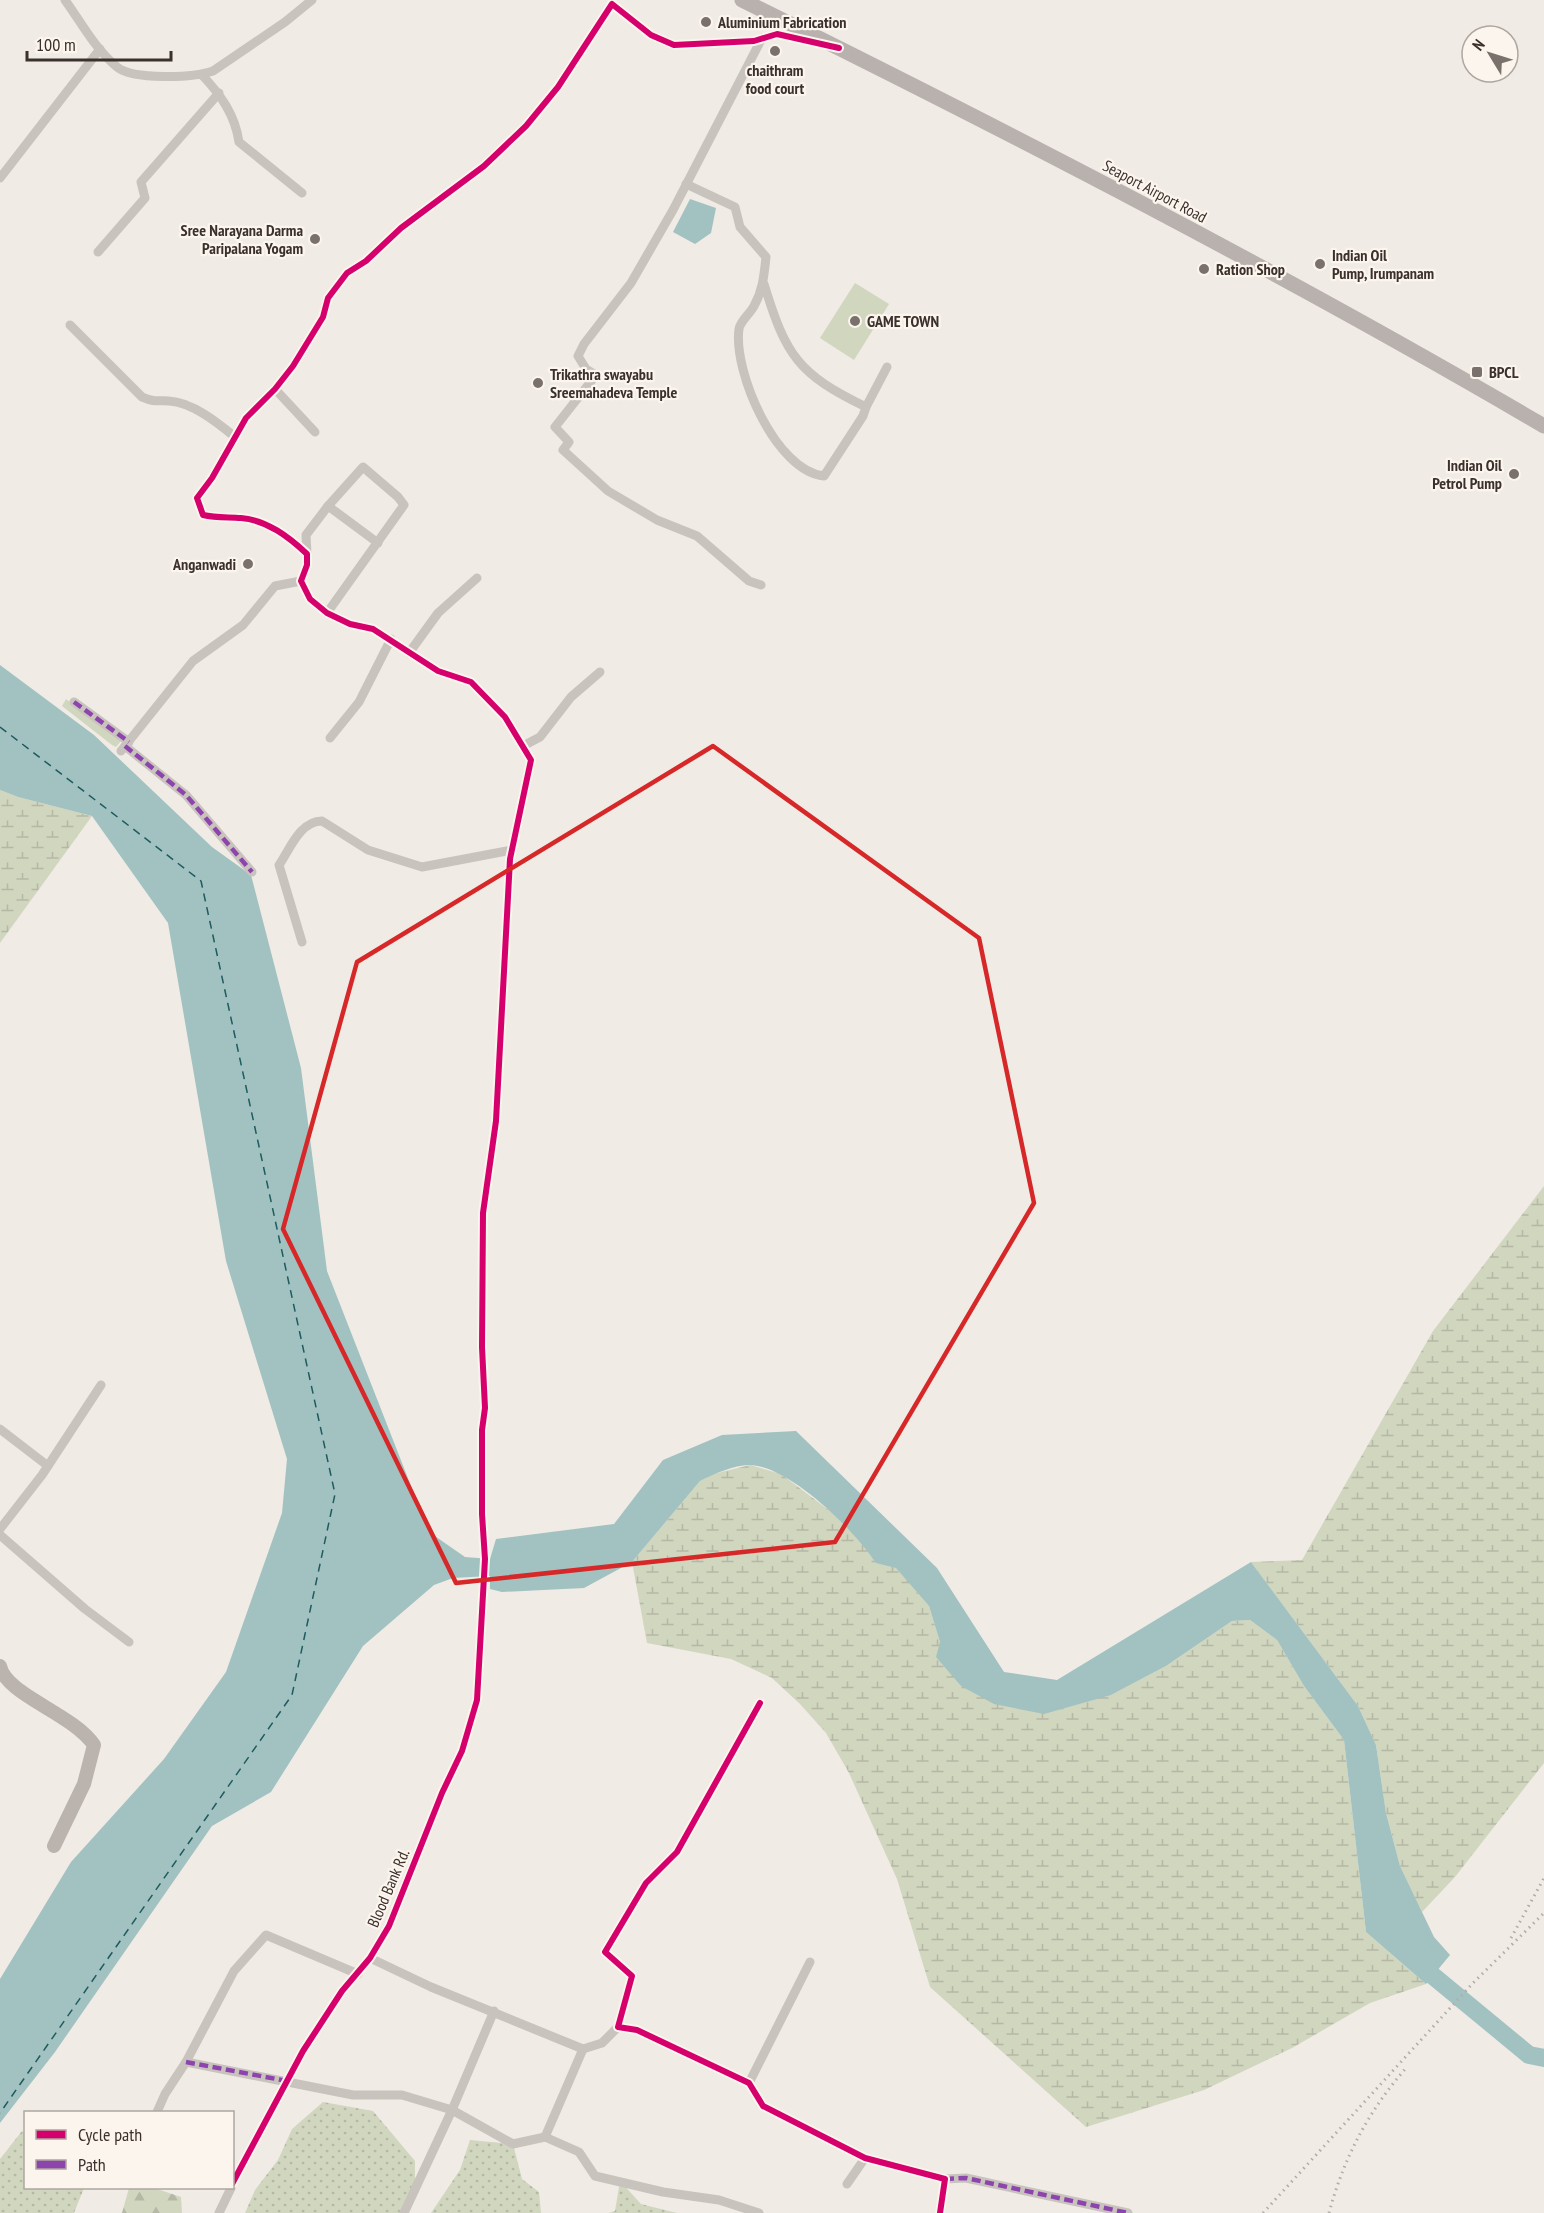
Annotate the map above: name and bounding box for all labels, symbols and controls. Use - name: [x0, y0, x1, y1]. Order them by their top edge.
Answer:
- place label: Aluminium Fabrication: [717, 12, 847, 32]
- marker: Aluminium Fabrication: [699, 15, 713, 29]
- scale bar: [27, 24, 171, 62]
- north arrow: [1460, 24, 1520, 84]
- text: 100 m: [36, 33, 76, 56]
- text: N: [1468, 35, 1489, 54]
- marker: chaithram food court: [768, 44, 782, 58]
- place label: chaithram food court: [746, 60, 804, 98]
- street label: Seaport Airport Road: [1100, 155, 1211, 227]
- place label: Sree Narayana Darma Paripalana Yogam: [181, 220, 303, 258]
- marker: Sree Narayana Darma Paripalana Yogam: [308, 232, 322, 246]
- place label: Indian Oil Pump, Irumpanam: [1332, 245, 1434, 283]
- marker: Indian Oil Pump, Irumpanam: [1313, 257, 1327, 271]
- place label: Ration Shop: [1216, 259, 1285, 279]
- marker: Ration Shop: [1197, 262, 1211, 276]
- place label: GAME TOWN: [867, 311, 939, 331]
- marker: GAME TOWN: [848, 314, 862, 328]
- place label: BPCL: [1489, 362, 1519, 382]
- place label: Trikathra swayabu Sreemahadeva Temple: [550, 364, 677, 402]
- marker: BPCL: [1470, 365, 1484, 379]
- marker: Trikathra swayabu Sreemahadeva Temple: [531, 376, 545, 390]
- place label: Indian Oil Petrol Pump: [1432, 455, 1502, 493]
- marker: Indian Oil Petrol Pump: [1507, 467, 1521, 481]
- place label: Anganwadi: [172, 554, 236, 574]
- marker: Anganwadi: [241, 557, 255, 571]
- street label: Blood Bank Rd.: [363, 1846, 413, 1930]
- legend: [24, 2111, 234, 2189]
- text: Cycle path: [78, 2123, 142, 2146]
- text: Path: [78, 2153, 106, 2176]

